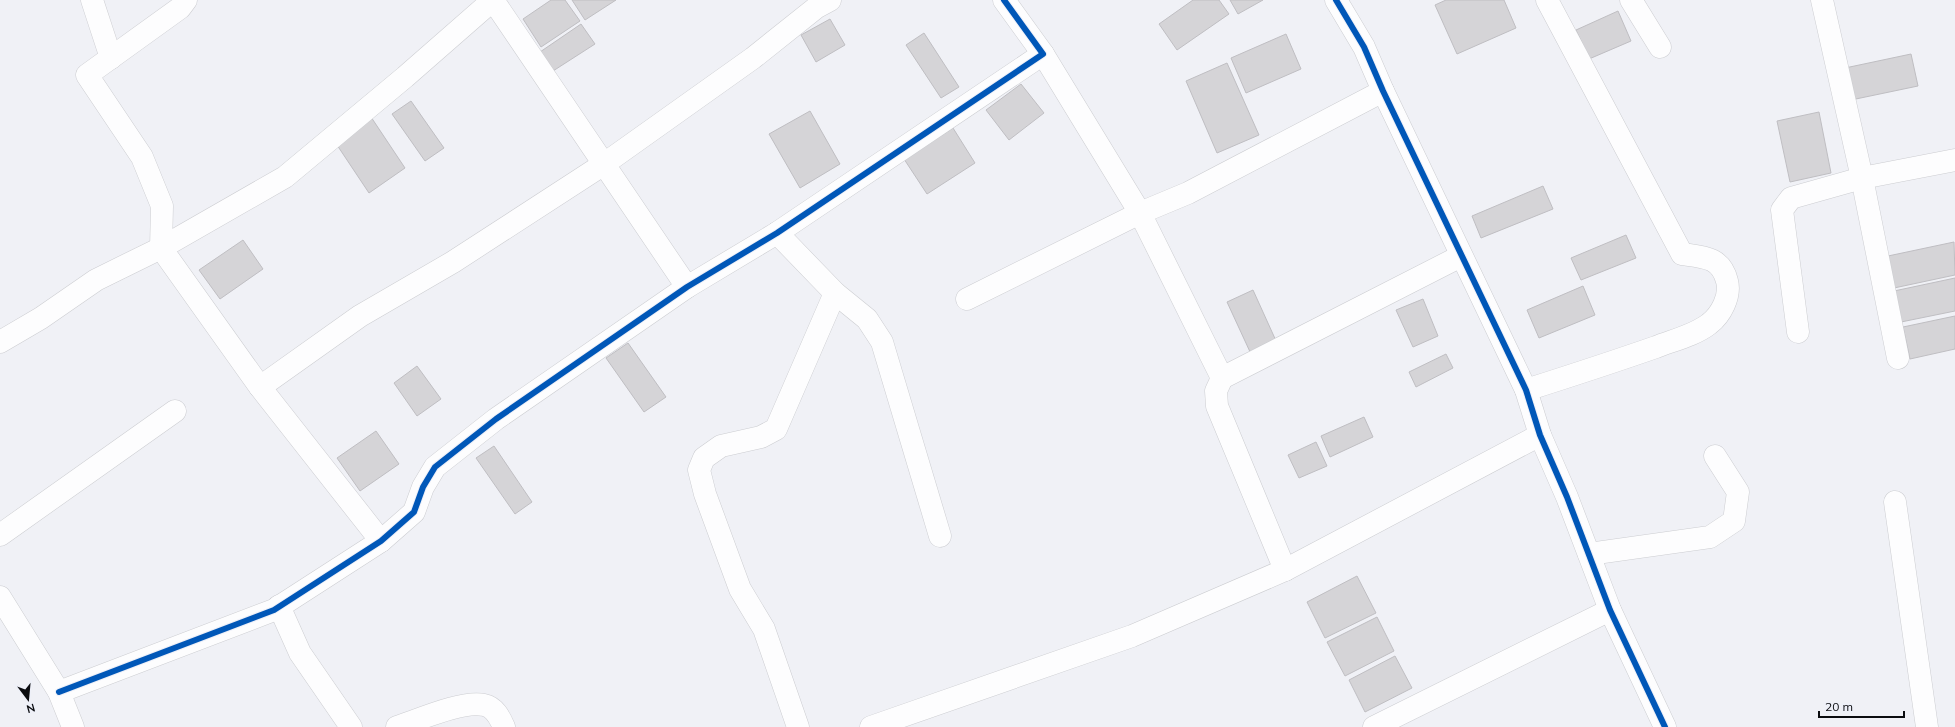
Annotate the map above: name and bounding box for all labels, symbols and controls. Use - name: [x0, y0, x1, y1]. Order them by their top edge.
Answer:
- north arrow: [8, 679, 48, 719]
- scale bar: [1819, 693, 1904, 719]
- text: 20 m: [1825, 699, 1853, 714]
- text: N: [25, 701, 37, 716]

